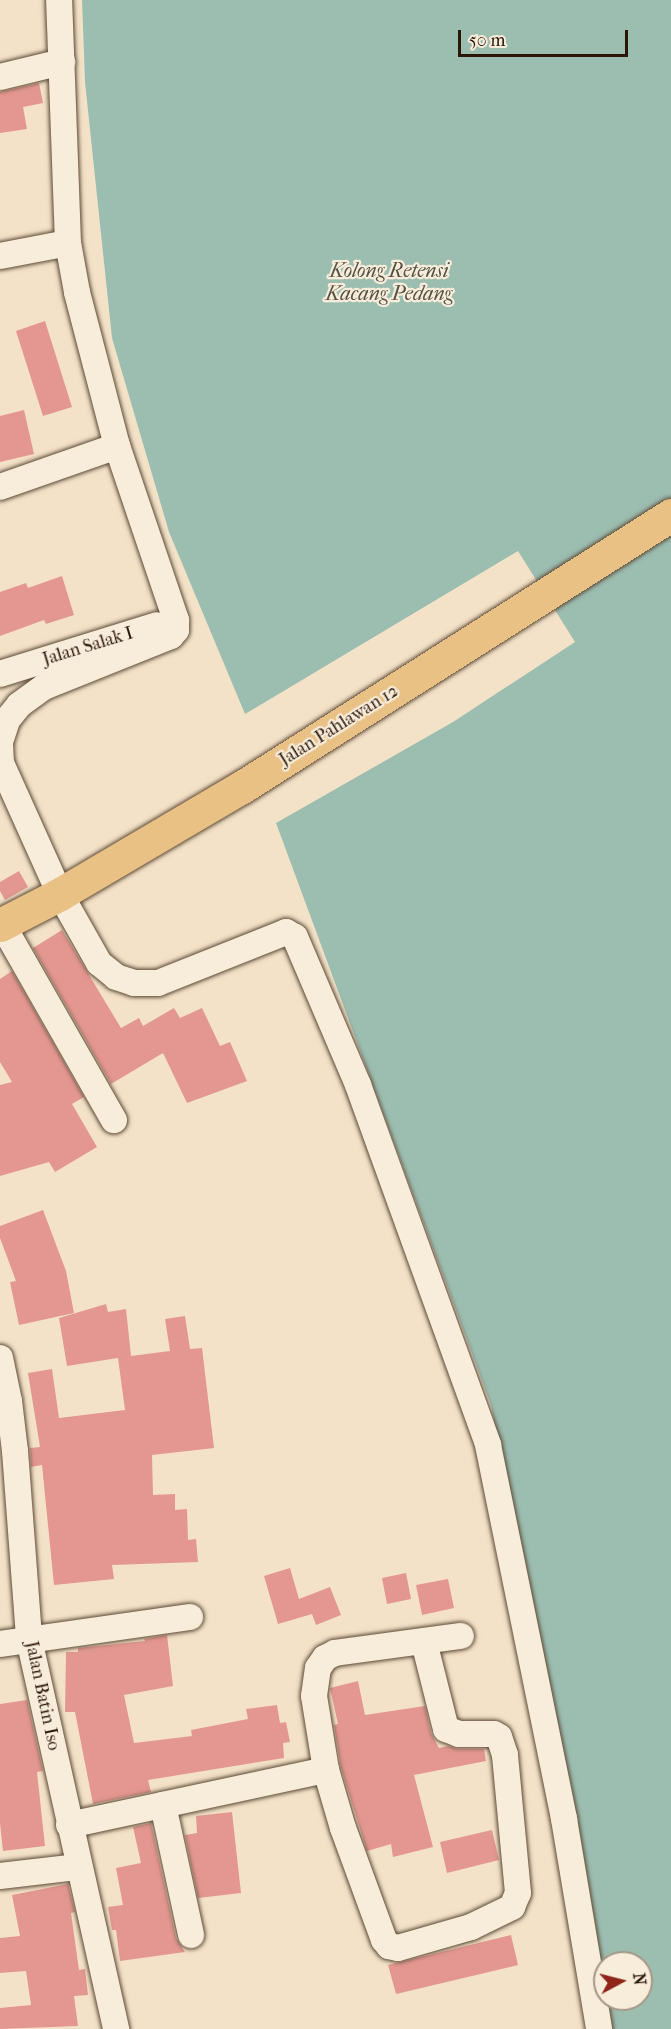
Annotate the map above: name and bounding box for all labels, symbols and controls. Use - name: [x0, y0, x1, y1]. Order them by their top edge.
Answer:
- scale bar: [461, 18, 630, 56]
- text: 50 m: [469, 30, 505, 51]
- water label: Kolong Retensi Kacang Pedang: [326, 259, 452, 306]
- street label: Jalan Salak I: [40, 623, 136, 671]
- street label: Jalan Pahlawan 12: [276, 681, 402, 771]
- street label: Jalan Batin Iso: [20, 1639, 64, 1753]
- north arrow: [593, 1951, 653, 2011]
- text: N: [629, 1972, 650, 1986]

